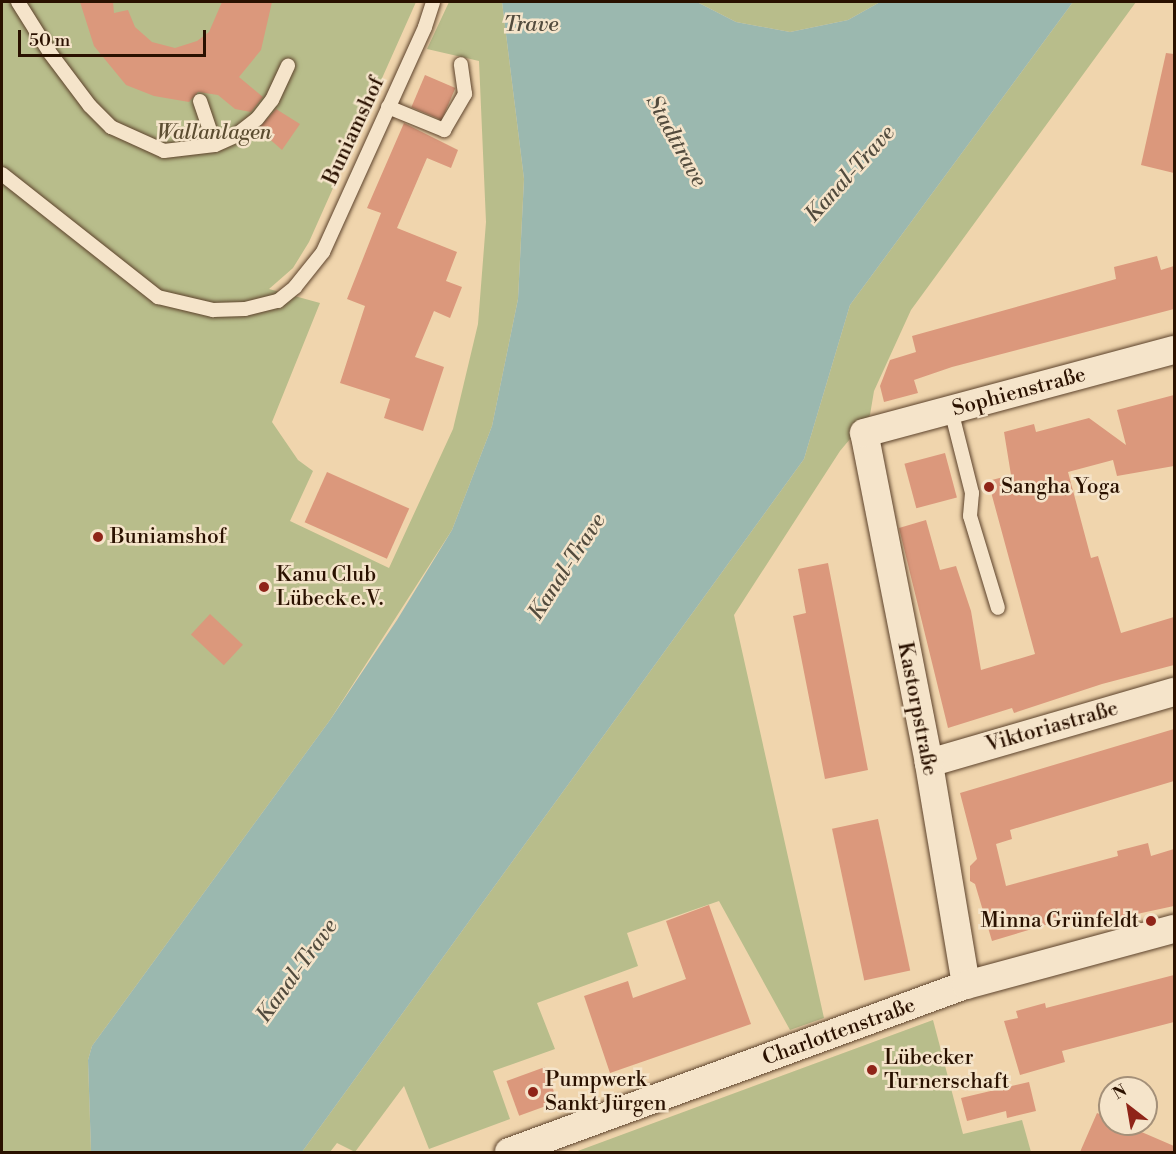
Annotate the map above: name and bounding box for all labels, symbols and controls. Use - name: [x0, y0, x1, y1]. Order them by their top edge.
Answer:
- water label: Trave: [504, 12, 558, 38]
- scale bar: [21, 18, 208, 56]
- text: 50 m: [29, 29, 70, 52]
- street label: Buniamshof: [318, 73, 390, 189]
- water label: Stadttrave: [640, 90, 712, 192]
- park label: Wallanlagen: [156, 120, 272, 146]
- water label: Kanal-Trave: [799, 120, 901, 228]
- street label: Sophienstraße: [949, 362, 1089, 422]
- place label: Sangha Yoga: [1001, 474, 1120, 500]
- marker: Sangha Yoga: [982, 480, 996, 494]
- water label: Kanal-Trave: [523, 509, 611, 625]
- place label: Buniamshof: [110, 524, 226, 550]
- marker: Buniamshof: [91, 530, 105, 544]
- place label: Kanu Club Lübeck e.V.: [276, 562, 384, 612]
- marker: Kanu Club Lübeck e.V.: [257, 580, 271, 594]
- street label: Kastorpstraße: [892, 640, 942, 778]
- street label: Viktoriastraße: [983, 696, 1121, 758]
- place label: Minna Grünfeldt: [981, 908, 1139, 934]
- water label: Kanal-Trave: [251, 914, 343, 1028]
- marker: Minna Grünfeldt: [1144, 914, 1158, 928]
- street label: Charlottenstraße: [759, 993, 919, 1071]
- place label: Lübecker Turnerschaft: [884, 1045, 1009, 1095]
- marker: Lübecker Turnerschaft: [865, 1063, 879, 1077]
- place label: Pumpwerk Sankt Jürgen: [545, 1067, 667, 1117]
- north arrow: [1098, 1076, 1158, 1136]
- text: N: [1109, 1080, 1130, 1104]
- marker: Pumpwerk Sankt Jürgen: [526, 1085, 540, 1099]

